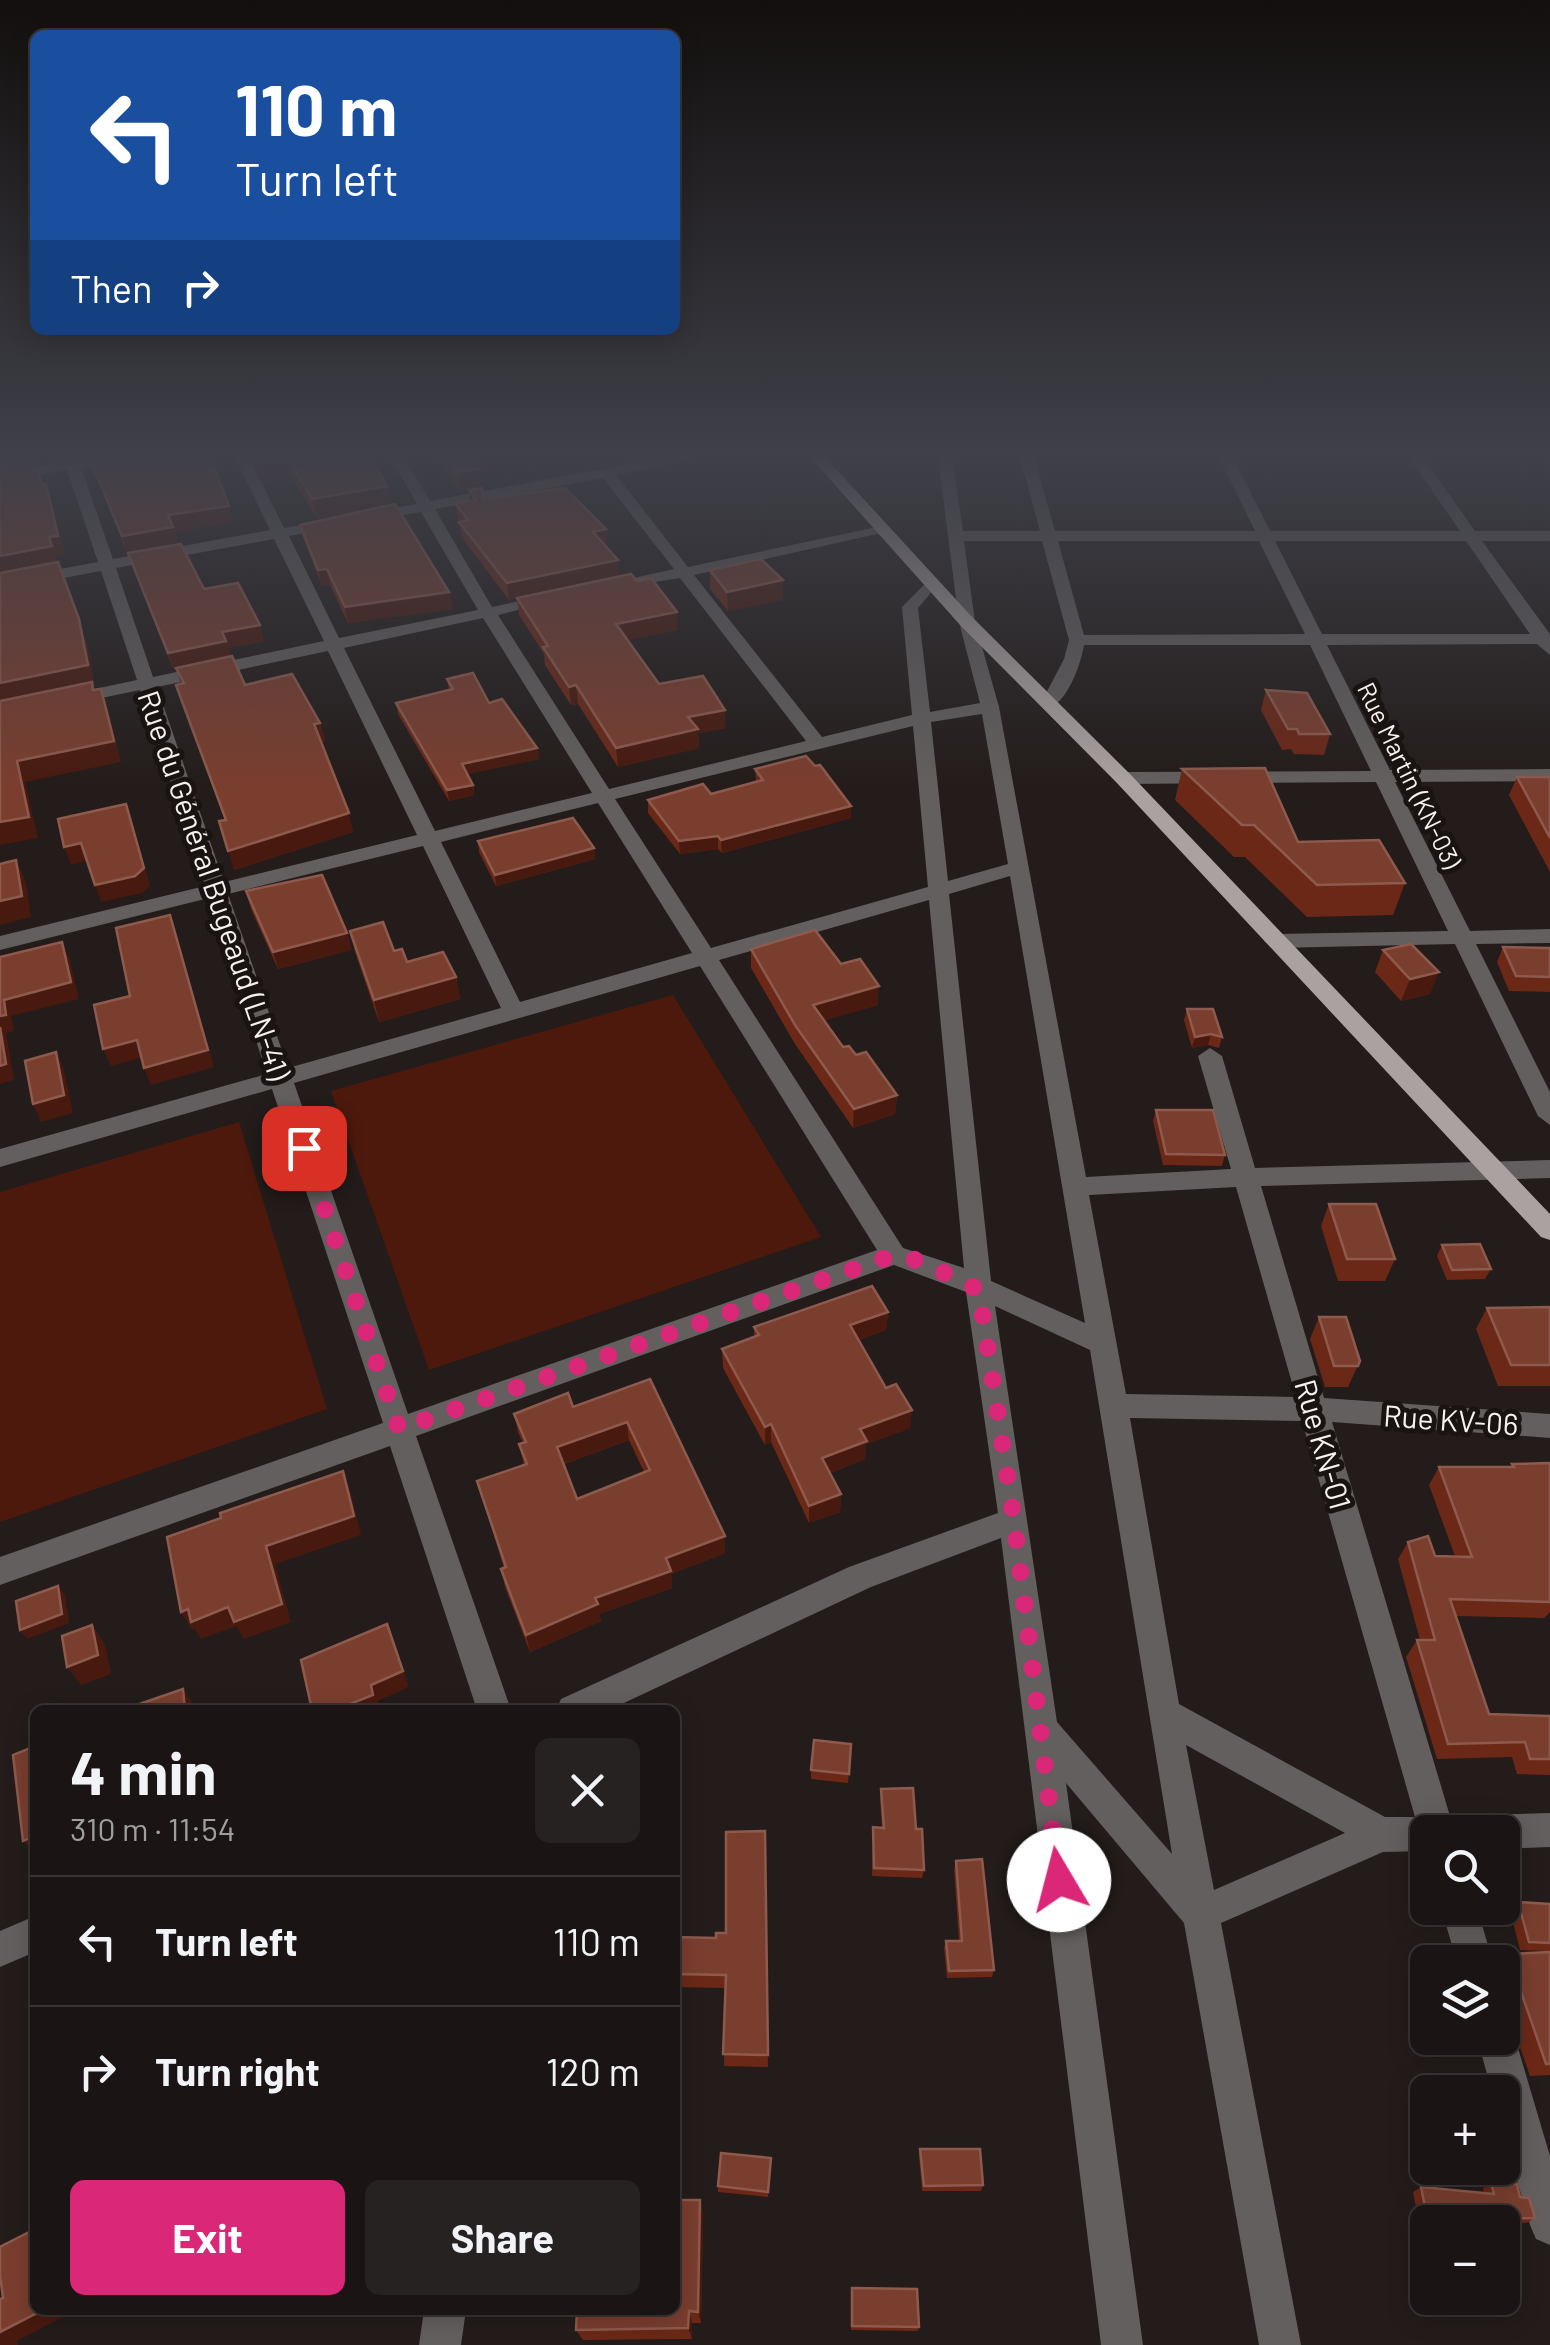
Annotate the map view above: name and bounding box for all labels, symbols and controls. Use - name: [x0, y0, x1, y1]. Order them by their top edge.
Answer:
- text: 110 m: [235, 66, 397, 150]
- icon: left: [70, 70, 200, 200]
- text: Turn left: [235, 151, 399, 205]
- icon: right: [173, 260, 228, 315]
- text: Then: [70, 265, 153, 311]
- street label: Rue Martin (KN-03): [1352, 677, 1468, 873]
- street label: Rue du Général Bugeaud (LN-41): [131, 686, 299, 1085]
- pin: [262, 1106, 347, 1191]
- icon: arrive: [277, 1121, 332, 1176]
- street label: Rue KN-01: [1288, 1375, 1360, 1513]
- street label: Rue KV-06: [1382, 1396, 1520, 1442]
- text: 4 min: [70, 1735, 217, 1807]
- button: close: [535, 1738, 640, 1843]
- text: 310 m · 11:54: [70, 1809, 235, 1847]
- map controls: [1410, 1815, 1520, 2315]
- button: search: [1410, 1815, 1520, 1925]
- position arrow: [1007, 1828, 1111, 1932]
- icon: left: [70, 1914, 125, 1969]
- text: Turn left: [155, 1918, 298, 1964]
- text: 110 m: [553, 1918, 640, 1964]
- button: layers: [1410, 1945, 1520, 2055]
- icon: right: [70, 2044, 125, 2099]
- text: Turn right: [155, 2048, 320, 2094]
- text: 120 m: [546, 2048, 640, 2094]
- button: +: [1410, 2075, 1520, 2185]
- button: Exit: [70, 2180, 345, 2295]
- button: Share: [365, 2180, 640, 2295]
- button: −: [1410, 2205, 1520, 2315]

